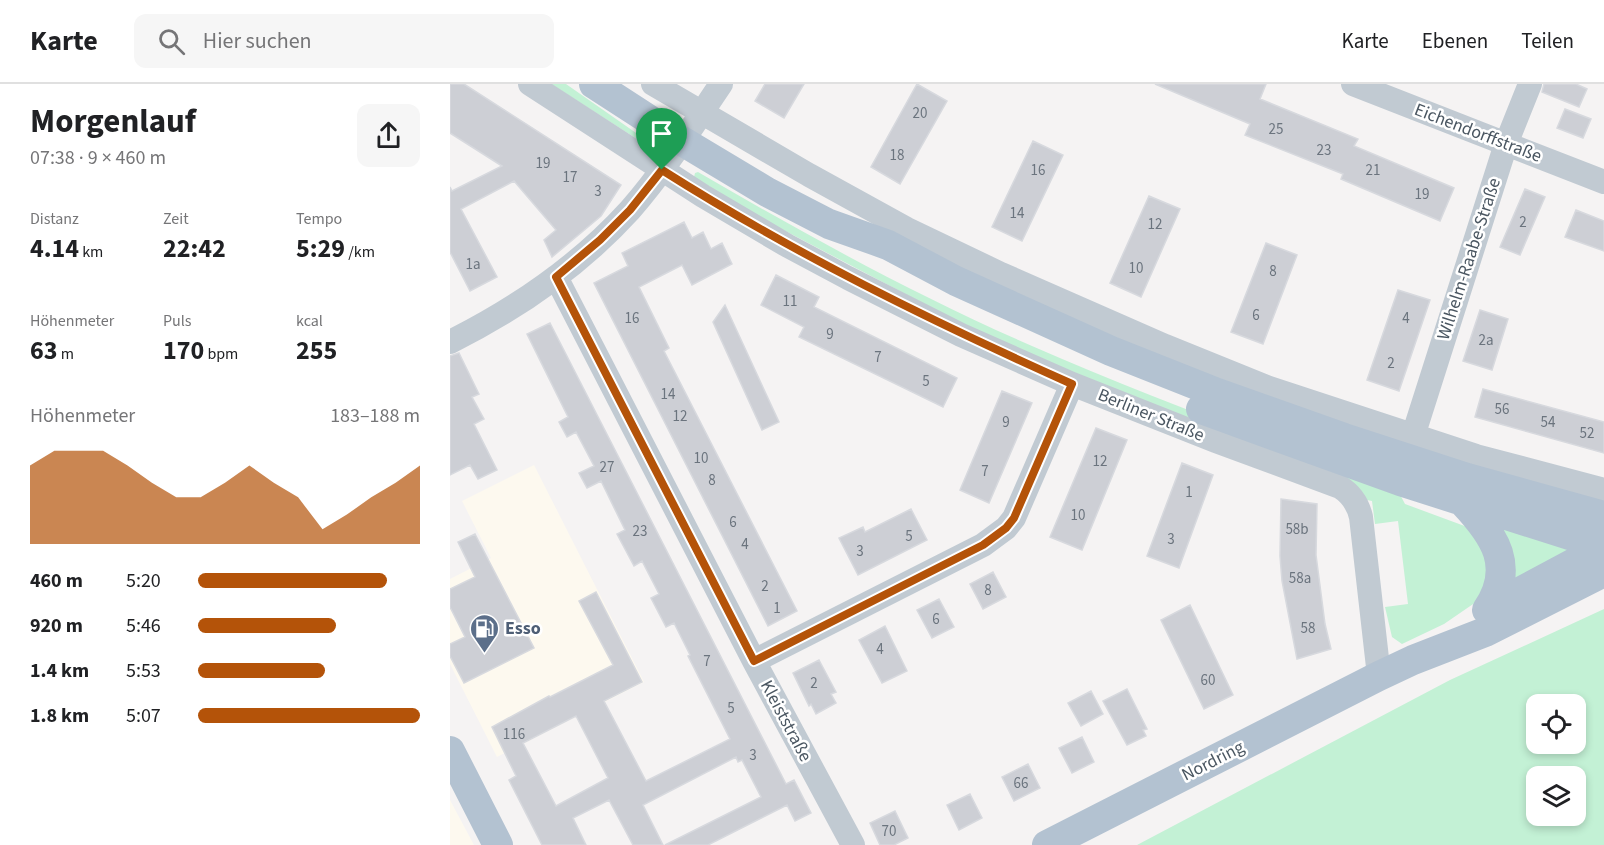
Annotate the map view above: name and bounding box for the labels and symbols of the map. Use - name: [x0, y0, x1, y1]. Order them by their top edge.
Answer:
- street label: Eichendorffstraße: [1411, 97, 1545, 169]
- house number: 20: [913, 103, 927, 124]
- pin: [636, 108, 687, 170]
- house number: 25: [1269, 119, 1283, 140]
- house number: 23: [1317, 140, 1331, 161]
- house number: 18: [890, 145, 904, 166]
- house number: 19: [536, 153, 550, 174]
- house number: 16: [1031, 160, 1045, 181]
- house number: 21: [1366, 160, 1380, 181]
- house number: 17: [563, 167, 577, 188]
- street label: Wilhelm-Raabe-Straße: [1431, 175, 1507, 343]
- house number: 3: [594, 181, 602, 202]
- house number: 19: [1415, 184, 1429, 205]
- house number: 14: [1010, 203, 1025, 224]
- house number: 2: [1519, 212, 1527, 233]
- house number: 12: [1148, 214, 1162, 235]
- house number: 1a: [465, 254, 481, 275]
- house number: 10: [1129, 258, 1143, 279]
- house number: 8: [1269, 261, 1277, 282]
- house number: 11: [783, 291, 797, 312]
- house number: 6: [1252, 305, 1260, 326]
- house number: 16: [625, 308, 639, 329]
- house number: 4: [1402, 308, 1410, 329]
- house number: 9: [826, 324, 834, 345]
- house number: 2a: [1478, 330, 1494, 351]
- house number: 7: [874, 347, 882, 368]
- house number: 2: [1387, 353, 1395, 374]
- house number: 5: [922, 371, 930, 392]
- street label: Berliner Straße: [1094, 382, 1208, 448]
- house number: 14: [661, 384, 676, 405]
- house number: 56: [1495, 399, 1509, 420]
- house number: 12: [673, 406, 687, 427]
- house number: 9: [1002, 412, 1010, 433]
- house number: 54: [1541, 412, 1556, 433]
- house number: 52: [1580, 423, 1594, 444]
- house number: 10: [694, 448, 708, 469]
- house number: 12: [1093, 451, 1107, 472]
- house number: 27: [600, 457, 614, 478]
- house number: 7: [981, 461, 989, 482]
- house number: 8: [708, 470, 716, 491]
- house number: 1: [1185, 482, 1193, 503]
- house number: 10: [1071, 505, 1085, 526]
- house number: 6: [729, 512, 737, 533]
- house number: 58b: [1285, 519, 1309, 540]
- house number: 23: [633, 521, 647, 542]
- house number: 5: [905, 526, 913, 547]
- house number: 3: [1167, 529, 1175, 550]
- house number: 4: [741, 534, 749, 555]
- house number: 3: [856, 541, 864, 562]
- house number: 58a: [1289, 568, 1311, 589]
- house number: 2: [761, 576, 769, 597]
- house number: 8: [984, 580, 992, 601]
- house number: 1: [773, 598, 781, 619]
- house number: 6: [932, 609, 940, 630]
- fuel station icon: Esso: [468, 612, 500, 654]
- place label: Esso: [505, 616, 541, 641]
- house number: 58: [1301, 618, 1315, 639]
- house number: 4: [876, 639, 884, 660]
- house number: 7: [703, 651, 711, 672]
- house number: 60: [1201, 670, 1215, 691]
- house number: 2: [810, 673, 818, 694]
- street label: Kleiststraße: [754, 676, 818, 766]
- house number: 5: [727, 698, 735, 719]
- house number: 116: [503, 724, 525, 745]
- street label: Nordring: [1177, 735, 1249, 787]
- house number: 3: [749, 745, 757, 766]
- house number: 66: [1014, 773, 1028, 794]
- house number: 70: [882, 821, 896, 842]

